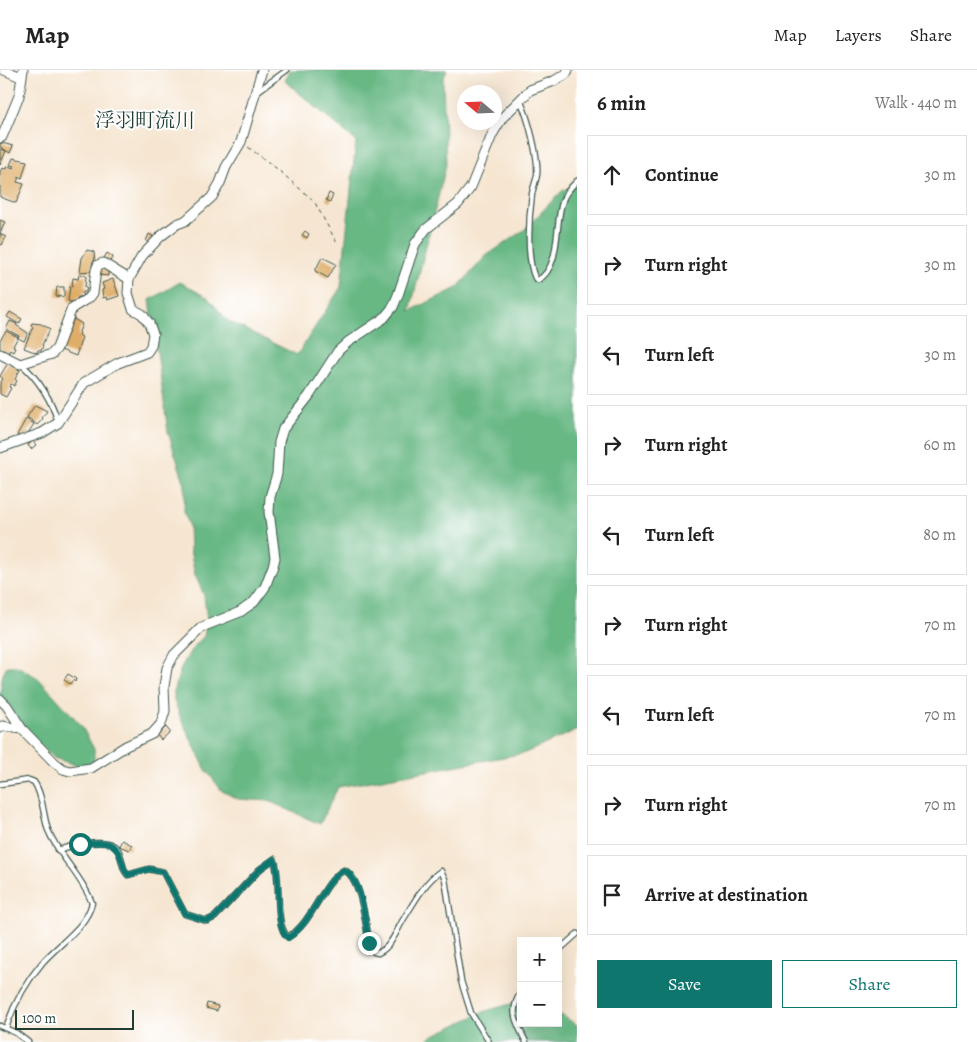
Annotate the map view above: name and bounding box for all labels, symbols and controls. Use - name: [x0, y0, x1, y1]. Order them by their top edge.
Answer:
- text: Map: [25, 19, 69, 51]
- text: Map: [774, 23, 807, 47]
- text: Layers: [835, 23, 882, 47]
- text: Share: [910, 23, 952, 47]
- north arrow: [457, 85, 502, 130]
- text: 6 min: [597, 89, 646, 117]
- text: Walk · 440 m: [875, 92, 957, 114]
- district label: 浮羽町流川: [95, 107, 195, 134]
- icon: ahead: [598, 161, 626, 189]
- text: Continue: [645, 162, 719, 188]
- text: 30 m: [924, 164, 956, 186]
- icon: right: [598, 251, 626, 279]
- text: Turn right: [645, 252, 727, 278]
- text: 30 m: [924, 254, 956, 276]
- icon: left: [598, 341, 626, 369]
- text: Turn left: [645, 342, 714, 368]
- text: 30 m: [924, 344, 956, 366]
- icon: right: [598, 431, 626, 459]
- text: Turn right: [645, 432, 727, 458]
- text: 60 m: [924, 434, 956, 456]
- icon: left: [598, 521, 626, 549]
- text: Turn left: [645, 522, 714, 548]
- text: 80 m: [923, 524, 956, 546]
- icon: right: [598, 611, 626, 639]
- text: Turn right: [645, 612, 727, 638]
- text: 70 m: [924, 614, 956, 636]
- icon: left: [598, 701, 626, 729]
- text: Turn left: [645, 702, 714, 728]
- text: 70 m: [924, 704, 956, 726]
- icon: right: [598, 791, 626, 819]
- text: Turn right: [645, 792, 727, 818]
- text: 70 m: [924, 794, 956, 816]
- route start: [69, 833, 92, 856]
- icon: arrive: [598, 881, 626, 909]
- text: Arrive at destination: [645, 882, 808, 908]
- route end: [358, 932, 381, 955]
- map controls: [517, 937, 562, 1027]
- button: +: [517, 937, 562, 982]
- button: Save: [597, 960, 772, 1008]
- button: Share: [782, 960, 957, 1008]
- button: −: [517, 982, 562, 1027]
- scale bar: [15, 1007, 134, 1030]
- text: 100 m: [22, 1009, 56, 1028]

